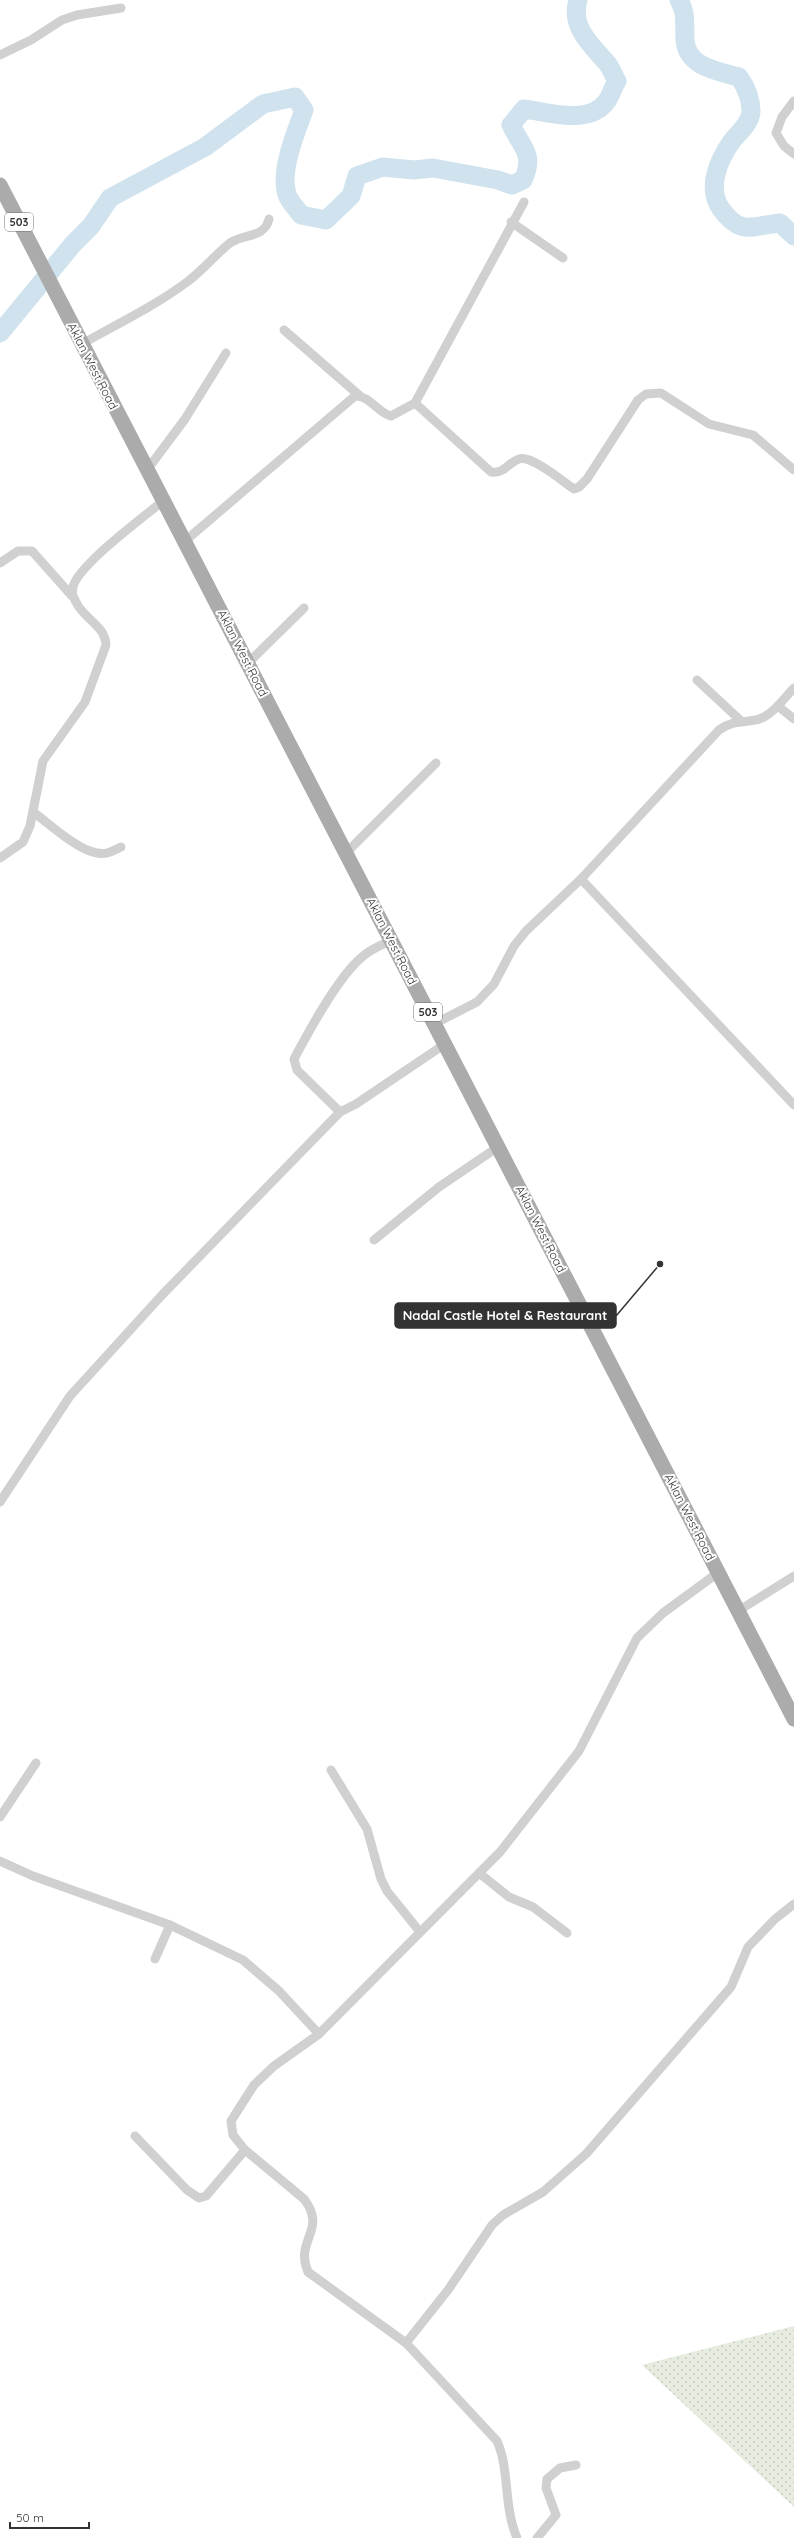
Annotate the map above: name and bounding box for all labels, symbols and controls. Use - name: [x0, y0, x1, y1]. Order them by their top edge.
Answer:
- road number: 503: [5, 213, 33, 231]
- street label: Aklan West Road: [65, 320, 121, 412]
- street label: Aklan West Road: [215, 607, 271, 699]
- street label: Aklan West Road: [364, 895, 420, 987]
- road number: 503: [414, 1003, 442, 1021]
- street label: Aklan West Road: [513, 1183, 569, 1275]
- callout: Nadal Castle Hotel & Restaurant: [395, 1303, 616, 1328]
- text: Nadal Castle Hotel & Restaurant: [403, 1307, 607, 1323]
- street label: Aklan West Road: [662, 1471, 718, 1563]
- scale bar: [10, 2504, 89, 2530]
- text: 50 m: [16, 2510, 44, 2525]

